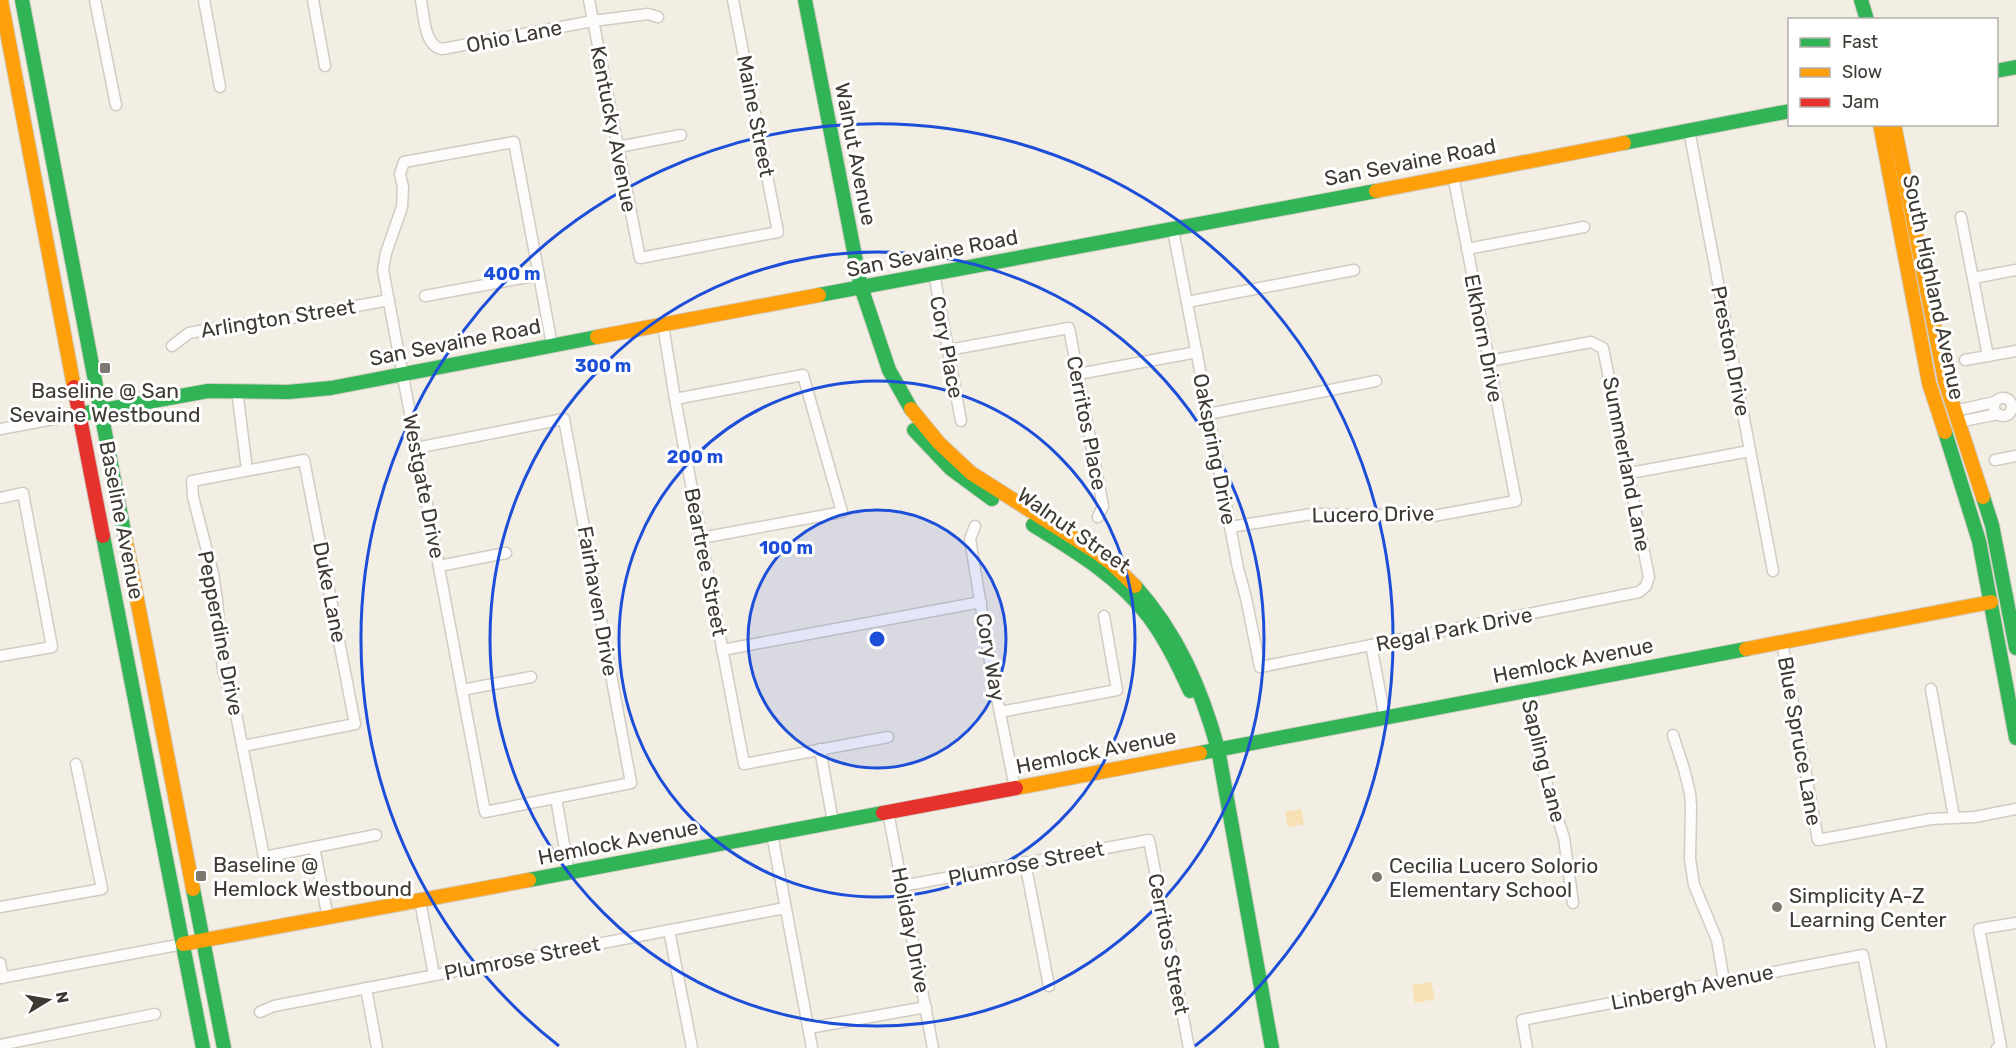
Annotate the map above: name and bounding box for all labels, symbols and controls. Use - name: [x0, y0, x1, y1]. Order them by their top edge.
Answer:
- street label: Ohio Lane: [464, 14, 564, 58]
- legend: [1788, 18, 1998, 126]
- text: Fast: [1842, 31, 1878, 53]
- street label: Kentucky Avenue: [586, 44, 642, 214]
- street label: Maine Street: [732, 53, 780, 179]
- text: Slow: [1842, 61, 1882, 83]
- street label: Walnut Avenue: [830, 81, 882, 227]
- text: Jam: [1842, 91, 1879, 113]
- street label: San Sevaine Road: [1322, 133, 1498, 191]
- street label: South Highland Avenue: [1898, 172, 1970, 402]
- street label: San Sevaine Road: [844, 224, 1020, 282]
- text: 400 m: [483, 263, 541, 285]
- street label: Elkhorn Drive: [1459, 272, 1509, 404]
- street label: Preston Drive: [1706, 284, 1756, 418]
- street label: Arlington Street: [199, 293, 357, 343]
- street label: Cory Place: [925, 294, 969, 400]
- street label: San Sevaine Road: [367, 313, 543, 371]
- street label: Cerritos Place: [1062, 354, 1112, 492]
- text: 300 m: [575, 355, 631, 377]
- marker: Baseline @ San Sevaine Westbound: [98, 361, 112, 375]
- street label: Oakspring Drive: [1188, 371, 1242, 527]
- street label: Summerland Lane: [1598, 374, 1656, 554]
- place label: Baseline @ San Sevaine Westbound: [9, 378, 201, 427]
- street label: Westgate Drive: [398, 412, 450, 560]
- street label: Baseline Avenue: [94, 439, 150, 601]
- text: 200 m: [667, 446, 723, 468]
- street label: Walnut Street: [1013, 482, 1135, 578]
- street label: Beartree Street: [679, 486, 733, 638]
- street label: Lucero Drive: [1311, 500, 1435, 528]
- street label: Fairhaven Drive: [573, 524, 623, 678]
- text: 100 m: [759, 537, 813, 559]
- street label: Duke Lane: [308, 539, 352, 645]
- street label: Pepperdine Drive: [193, 548, 249, 718]
- street label: Regal Park Drive: [1374, 602, 1534, 656]
- street label: Cory Way: [971, 611, 1011, 703]
- centre of rings: [867, 629, 887, 649]
- street label: Hemlock Avenue: [1491, 632, 1655, 688]
- street label: Blue Spruce Lane: [1773, 654, 1827, 828]
- street label: Sapling Lane: [1517, 697, 1571, 825]
- street label: Hemlock Avenue: [1014, 723, 1178, 779]
- street label: Hemlock Avenue: [536, 814, 700, 870]
- street label: Plumrose Street: [946, 836, 1106, 890]
- place label: Baseline @ Hemlock Westbound: [213, 852, 412, 901]
- place label: Cecilia Lucero Solorio Elementary School: [1389, 853, 1598, 902]
- street label: Holiday Drive: [887, 865, 935, 995]
- marker: Baseline @ Hemlock Westbound: [194, 869, 208, 883]
- marker: Cecilia Lucero Solorio Elementary School: [1370, 870, 1384, 884]
- street label: Cerritos Street: [1143, 871, 1195, 1017]
- place label: Simplicity A-Z Learning Center: [1789, 883, 1946, 932]
- marker: Simplicity A-Z Learning Center: [1770, 900, 1784, 914]
- street label: Plumrose Street: [442, 931, 602, 985]
- street label: Linbergh Avenue: [1609, 959, 1775, 1015]
- north arrow: [18, 970, 78, 1030]
- text: N: [52, 990, 73, 1005]

